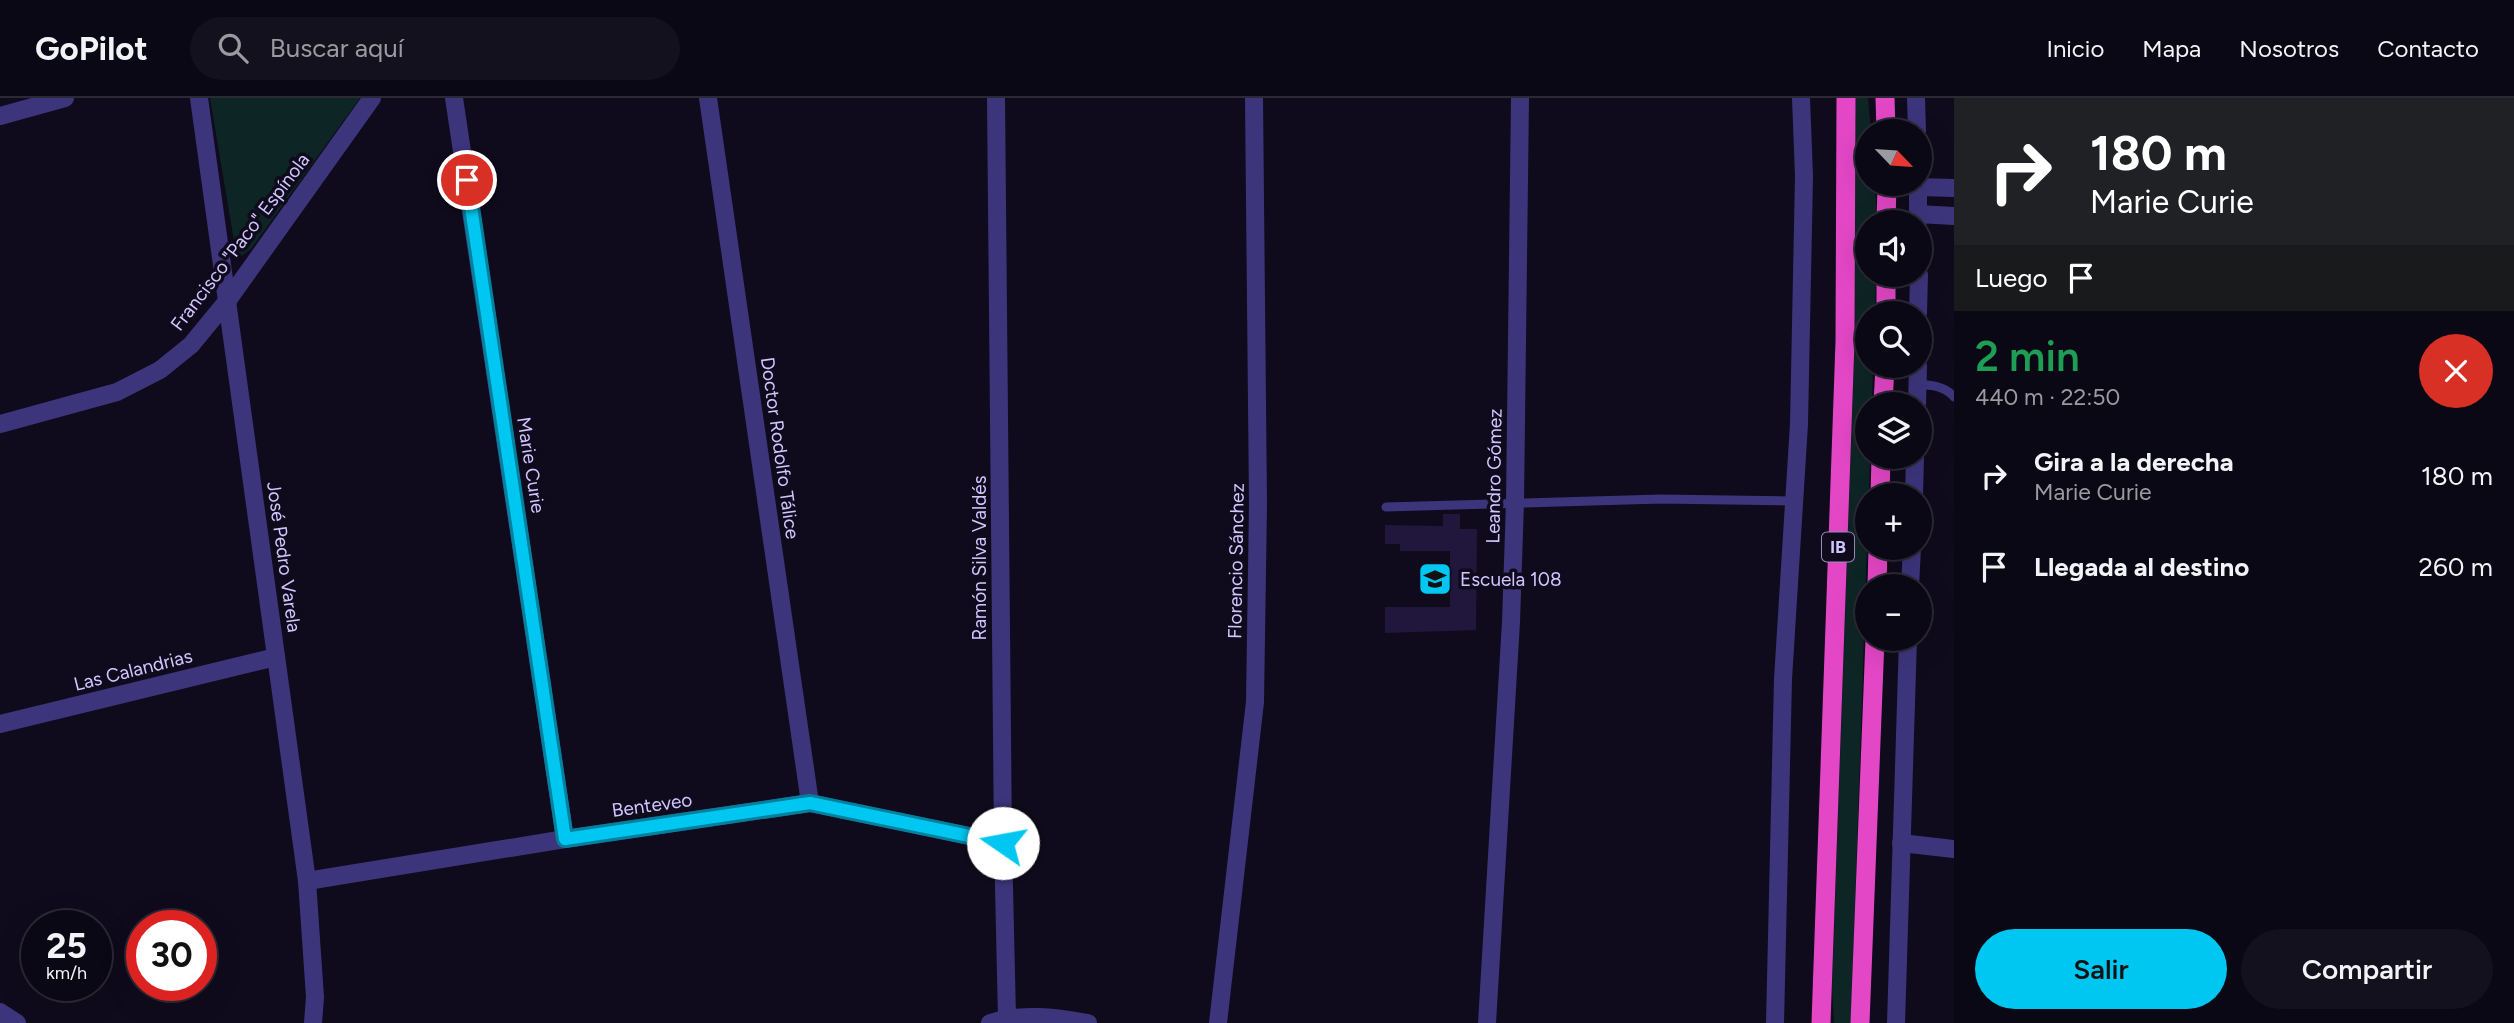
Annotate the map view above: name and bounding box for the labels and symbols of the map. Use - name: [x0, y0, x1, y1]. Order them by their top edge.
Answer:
- north arrow: [1855, 119, 1932, 196]
- street label: Francisco "Paco" Espínola: [166, 149, 314, 335]
- pin: [437, 150, 497, 210]
- street label: Doctor Rodolfo Tálice: [756, 355, 804, 541]
- street label: Leandro Gómez: [1481, 408, 1507, 544]
- street label: Marie Curie: [512, 415, 550, 515]
- street label: Ramón Silva Valdés: [968, 475, 991, 641]
- street label: José Pedro Varela: [262, 480, 306, 634]
- street label: Florencio Sánchez: [1223, 483, 1249, 639]
- road number: IB: [1822, 532, 1854, 561]
- school or university icon: Escuela 108: [1416, 560, 1454, 598]
- place label: Escuela 108: [1460, 568, 1562, 591]
- street label: Las Calandrias: [71, 644, 195, 696]
- street label: Benteveo: [610, 788, 694, 822]
- position arrow: [966, 806, 1040, 880]
- speed limit sign: 30: [126, 910, 217, 1001]

